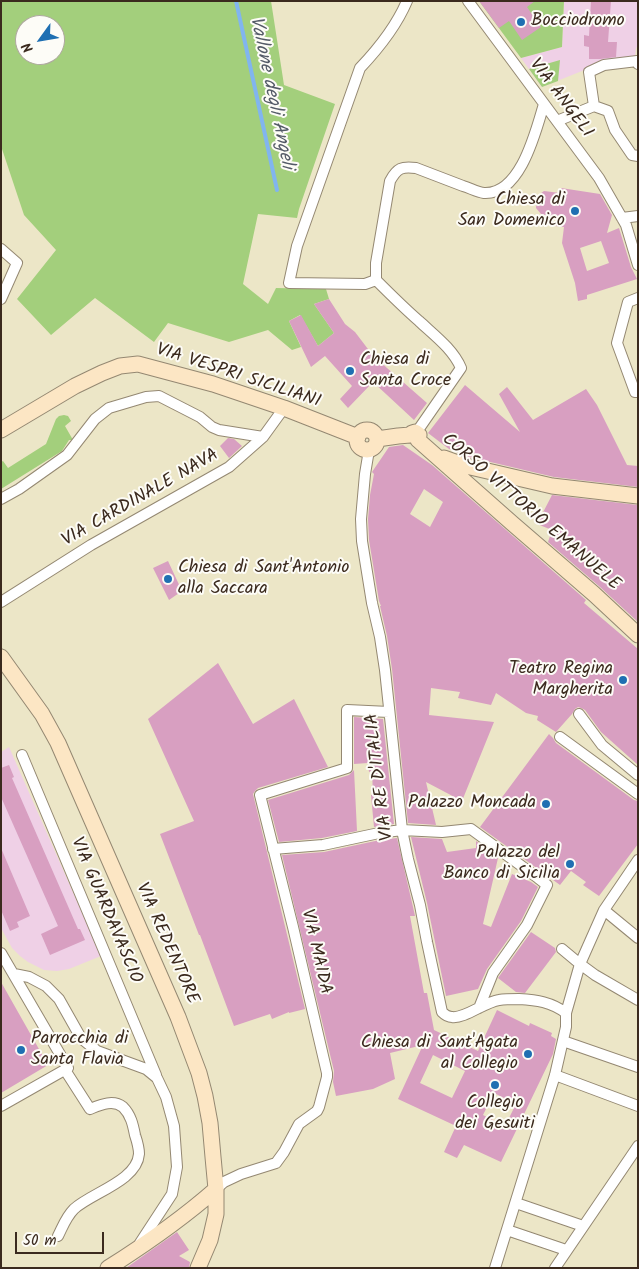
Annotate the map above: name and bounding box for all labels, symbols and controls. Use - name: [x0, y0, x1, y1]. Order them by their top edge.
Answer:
- place label: Bocciodromo: [531, 11, 625, 33]
- north arrow: [15, 15, 65, 65]
- water label: Vallone degli Angeli: [243, 15, 297, 171]
- marker: Bocciodromo: [515, 16, 527, 28]
- text: N: [16, 38, 40, 57]
- street label: VIA ANGELI: [523, 55, 597, 143]
- place label: Chiesa di San Domenico: [458, 190, 565, 232]
- marker: Chiesa di San Domenico: [569, 205, 581, 217]
- street label: VIA VESPRI SICILIANI: [153, 340, 323, 414]
- place label: Chiesa di Santa Croce: [360, 350, 451, 392]
- marker: Chiesa di Santa Croce: [344, 365, 356, 377]
- street label: CORSO VITTORIO EMANUELE: [436, 430, 624, 596]
- street label: VIA CARDINALE NAVA: [59, 445, 223, 553]
- place label: Chiesa di Sant'Antonio alla Saccara: [178, 558, 349, 600]
- marker: Chiesa di Sant'Antonio alla Saccara: [162, 573, 174, 585]
- place label: Teatro Regina Margherita: [509, 659, 613, 702]
- marker: Teatro Regina Margherita: [617, 674, 629, 686]
- street label: VIA RE D'ITALIA: [362, 712, 400, 842]
- place label: Palazzo Moncada: [408, 793, 536, 815]
- marker: Palazzo Moncada: [540, 798, 552, 810]
- street label: VIA GUARDAVASCIO: [64, 835, 146, 987]
- place label: Palazzo del Banco di Sicilia: [443, 843, 560, 886]
- marker: Palazzo del Banco di Sicilia: [564, 858, 576, 870]
- street label: VIA REDENTORE: [130, 880, 202, 1008]
- street label: VIA MAIDA: [295, 907, 335, 997]
- place label: Parrocchia di Santa Flavia: [31, 1029, 128, 1072]
- place label: Chiesa di Sant'Agata al Collegio: [361, 1033, 518, 1076]
- marker: Parrocchia di Santa Flavia: [15, 1044, 27, 1056]
- marker: Chiesa di Sant'Agata al Collegio: [522, 1048, 534, 1060]
- marker: Collegio dei Gesuiti: [489, 1079, 501, 1091]
- place label: Collegio dei Gesuiti: [455, 1093, 535, 1136]
- scale bar: [18, 1222, 106, 1254]
- text: 50 m: [23, 1229, 57, 1253]

